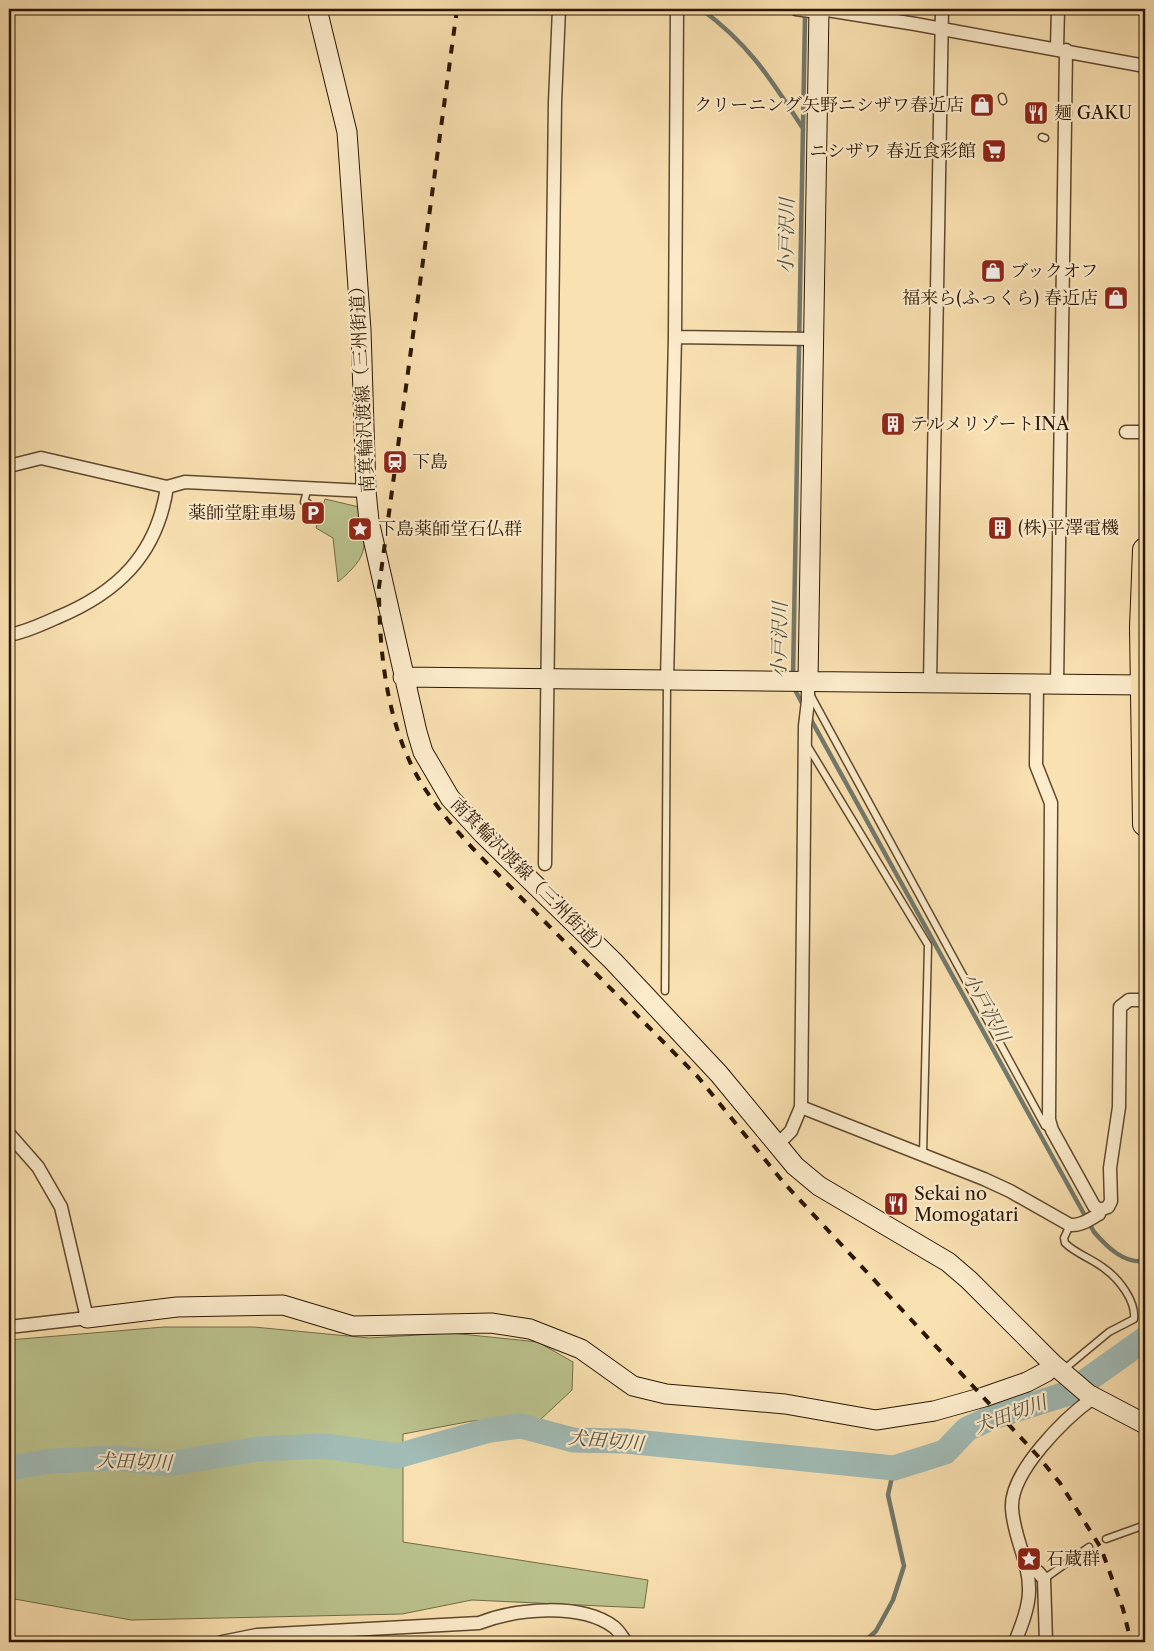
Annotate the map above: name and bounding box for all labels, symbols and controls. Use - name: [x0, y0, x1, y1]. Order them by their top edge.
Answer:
- shop icon: クリーニング矢野ニシザワ春近店: [969, 92, 995, 118]
- place label: クリーニング矢野ニシザワ春近店: [694, 94, 964, 116]
- restaurant icon: 麺 GAKU: [1023, 100, 1049, 126]
- place label: 麺 GAKU: [1054, 102, 1132, 124]
- supermarket icon: ニシザワ 春近食彩館: [981, 138, 1007, 164]
- place label: ニシザワ 春近食彩館: [809, 140, 976, 162]
- water label: 小戸沢川: [774, 196, 799, 274]
- shop icon: ブックオフ: [980, 258, 1006, 284]
- place label: ブックオフ: [1010, 260, 1098, 282]
- street label: 南箕輪沢渡線（三州街道）: [345, 277, 379, 493]
- shop icon: 福来ら(ふっくら) 春近店: [1103, 285, 1129, 311]
- place label: 福来ら(ふっくら) 春近店: [902, 287, 1098, 309]
- building icon: テルメリゾートINA: [880, 411, 906, 437]
- place label: テルメリゾートINA: [910, 413, 1070, 435]
- station icon: 下島: [382, 449, 408, 475]
- place label: 下島: [412, 451, 448, 473]
- parking icon: 薬師堂駐車場: [300, 500, 326, 526]
- place label: 薬師堂駐車場: [188, 502, 296, 524]
- building icon: (株)平澤電機: [987, 515, 1013, 541]
- place icon: 下島薬師堂石仏群: [347, 516, 373, 542]
- place label: (株)平澤電機: [1018, 517, 1119, 539]
- place label: 下島薬師堂石仏群: [378, 518, 522, 540]
- water label: 小戸沢川: [767, 600, 792, 678]
- street label: 南箕輪沢渡線（三州街道）: [446, 793, 614, 961]
- water label: 小戸沢川: [958, 968, 1016, 1048]
- place label: Sekai no Momogatari: [914, 1183, 1019, 1226]
- restaurant icon: Sekai no Momogatari: [883, 1191, 909, 1217]
- water label: 犬田切川: [971, 1390, 1052, 1438]
- water label: 犬田切川: [567, 1426, 647, 1455]
- water label: 犬田切川: [96, 1449, 174, 1474]
- place icon: 石蔵群: [1016, 1546, 1042, 1572]
- place label: 石蔵群: [1046, 1548, 1100, 1570]

